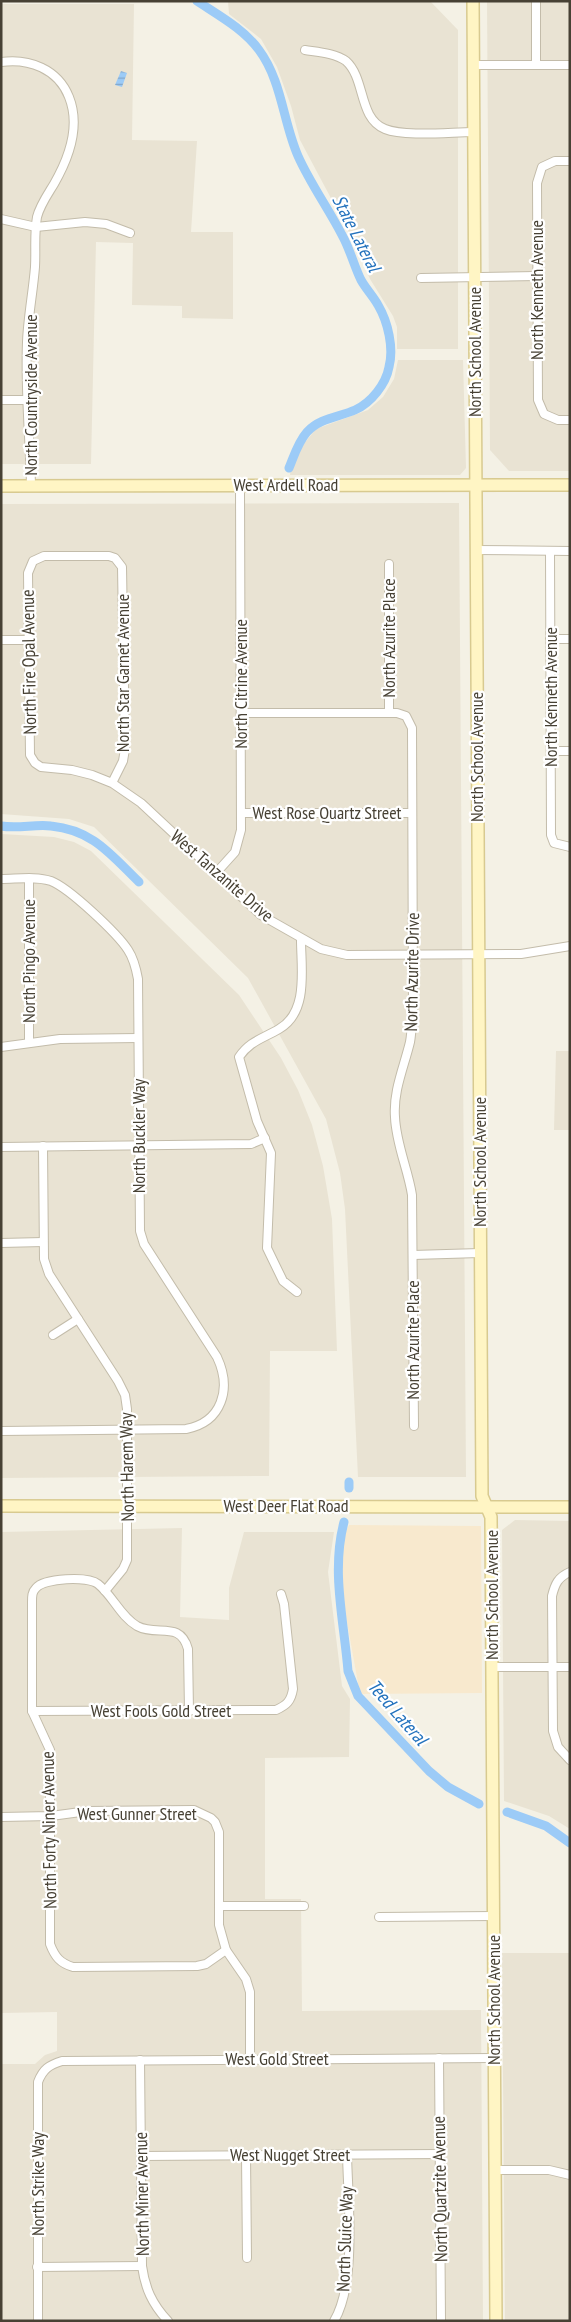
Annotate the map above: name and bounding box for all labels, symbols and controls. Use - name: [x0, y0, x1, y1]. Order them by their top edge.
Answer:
- water label: State Lateral: [327, 190, 387, 277]
- street label: North Kenneth Avenue: [525, 220, 548, 360]
- street label: North School Avenue: [463, 287, 486, 417]
- street label: North Countryside Avenue: [19, 314, 42, 476]
- street label: West Ardell Road: [234, 473, 338, 496]
- street label: North Azurite Place: [377, 578, 400, 698]
- street label: North Fire Opal Avenue: [16, 589, 41, 735]
- street label: North Star Garnet Avenue: [111, 594, 134, 752]
- street label: North Citrine Avenue: [229, 619, 252, 749]
- street label: North Kenneth Avenue: [539, 627, 562, 767]
- street label: North School Avenue: [465, 692, 488, 822]
- street label: West Rose Quartz Street: [252, 801, 402, 824]
- street label: West Tanzanite Drive: [166, 825, 279, 927]
- street label: North Pingo Avenue: [17, 899, 40, 1023]
- street label: North Azurite Drive: [399, 912, 424, 1032]
- street label: North Buckler Way: [127, 1078, 150, 1193]
- street label: North School Avenue: [468, 1097, 491, 1227]
- street label: North Azurite Place: [401, 1280, 424, 1400]
- street label: North Harem Way: [114, 1412, 139, 1522]
- street label: West Deer Flat Road: [224, 1494, 348, 1517]
- street label: North School Avenue: [480, 1530, 503, 1660]
- water label: Teed Lateral: [363, 1674, 434, 1751]
- street label: West Fools Gold Street: [91, 1699, 231, 1722]
- street label: North Forty Niner Avenue: [36, 1751, 61, 1909]
- street label: West Gunner Street: [77, 1802, 197, 1825]
- street label: North School Avenue: [482, 1935, 505, 2065]
- street label: West Gold Street: [225, 2047, 329, 2070]
- street label: North Quartzite Avenue: [427, 2116, 452, 2262]
- street label: North Strike Way: [26, 2132, 49, 2236]
- street label: North Miner Avenue: [129, 2132, 154, 2256]
- street label: West Nugget Street: [230, 2143, 350, 2166]
- street label: North Sluice Way: [331, 2186, 358, 2292]

